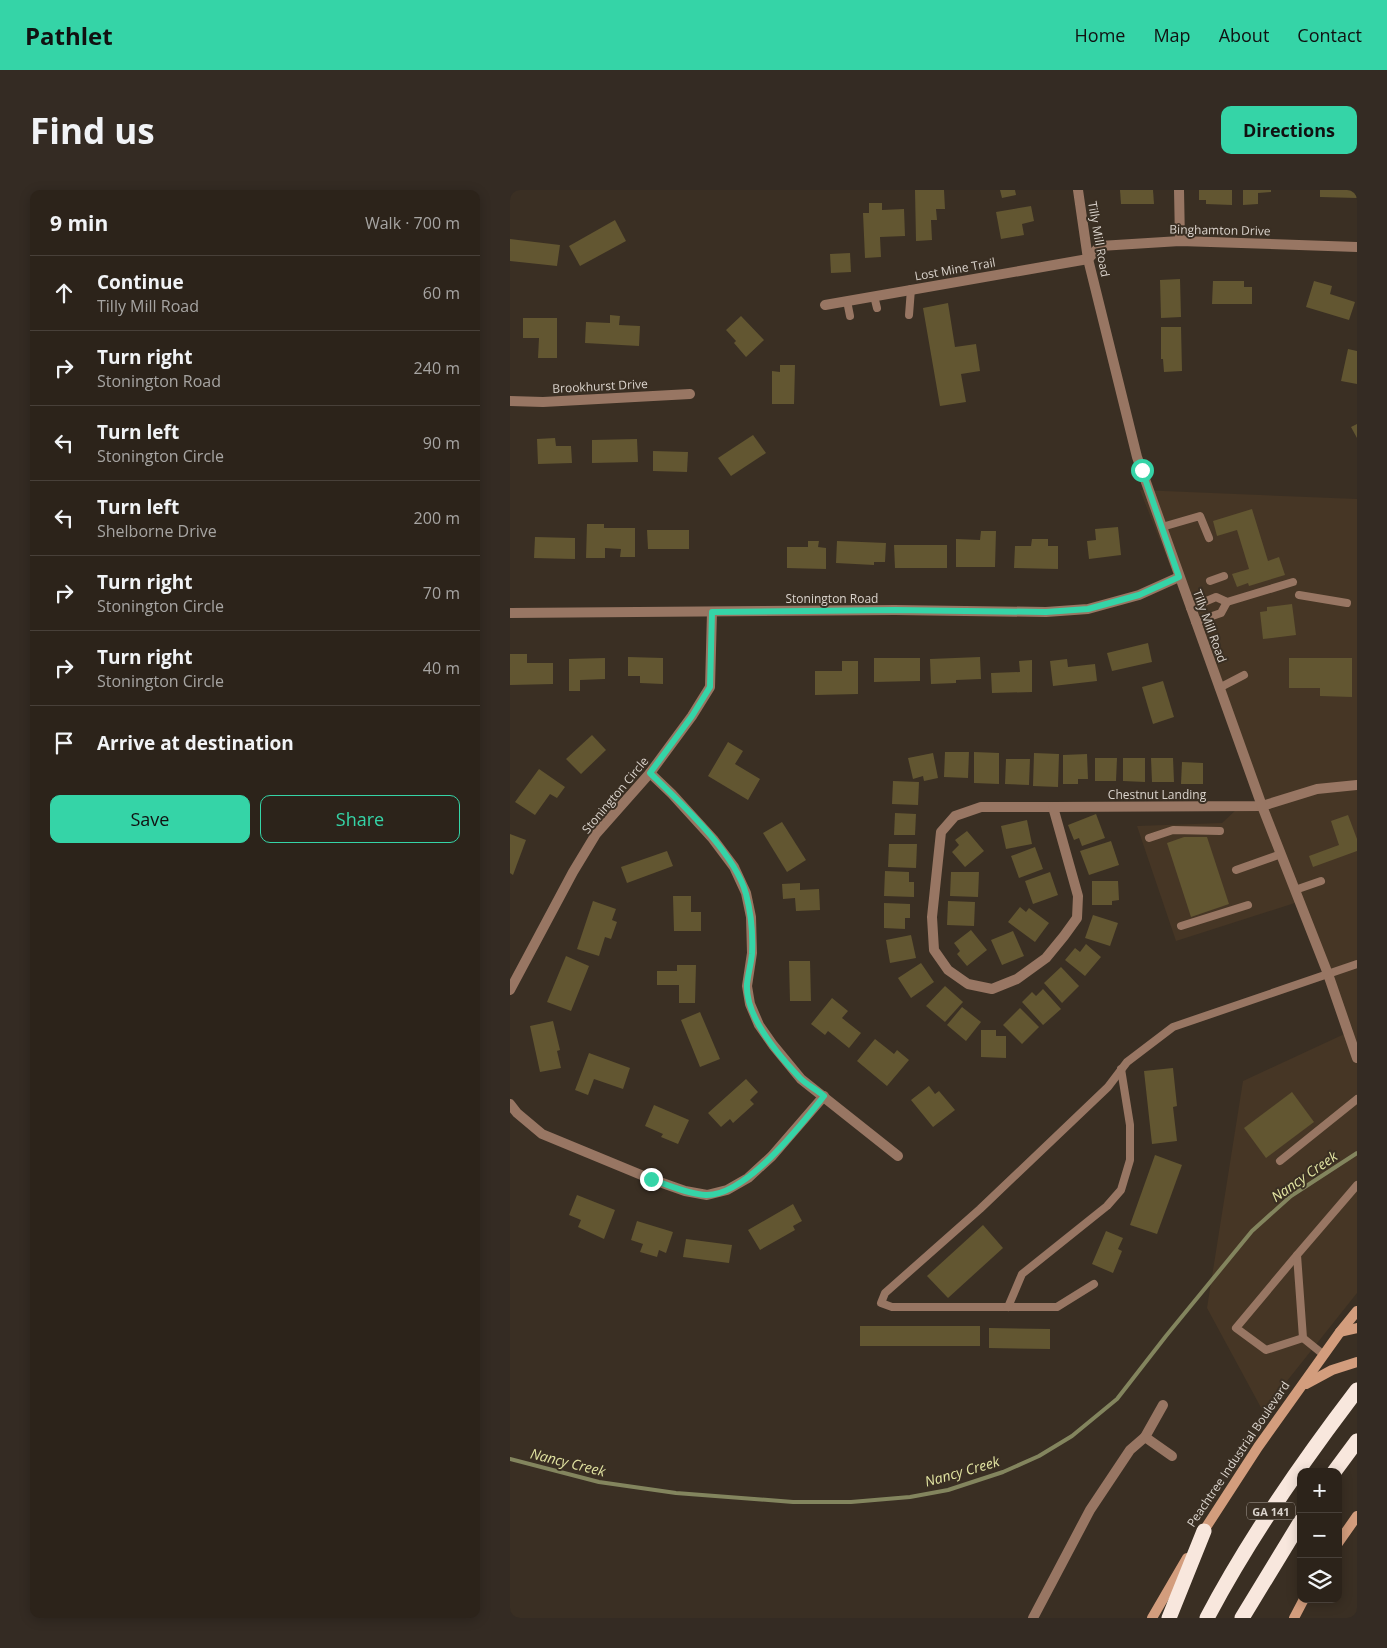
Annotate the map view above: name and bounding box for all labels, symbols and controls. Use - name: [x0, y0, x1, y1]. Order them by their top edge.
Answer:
- text: Pathlet: [25, 19, 113, 52]
- text: Home: [1075, 23, 1125, 47]
- text: Map: [1153, 23, 1191, 47]
- text: About: [1219, 23, 1269, 47]
- text: Contact: [1297, 23, 1362, 47]
- button: Directions: [1221, 106, 1357, 154]
- text: Find us: [30, 107, 155, 154]
- street label: Tilly Mill Road: [1084, 200, 1114, 278]
- text: 9 min: [50, 209, 108, 237]
- text: Walk · 700 m: [365, 212, 460, 234]
- street label: Binghamton Drive: [1169, 221, 1271, 239]
- street label: Lost Mine Trail: [913, 254, 997, 284]
- text: Continue: [97, 269, 184, 295]
- icon: ahead: [50, 279, 78, 307]
- text: 60 m: [423, 282, 460, 304]
- text: Tilly Mill Road: [97, 295, 199, 317]
- text: Turn right: [97, 344, 192, 370]
- icon: right: [50, 354, 78, 382]
- text: 240 m: [414, 357, 460, 379]
- text: Stonington Road: [97, 370, 221, 392]
- street label: Brookhurst Drive: [552, 375, 648, 397]
- text: Turn left: [97, 419, 179, 445]
- icon: left: [50, 429, 78, 457]
- text: 90 m: [423, 432, 460, 454]
- text: Stonington Circle: [97, 445, 224, 467]
- route start: [1131, 459, 1154, 482]
- text: Turn left: [97, 494, 179, 520]
- icon: left: [50, 504, 78, 532]
- text: 200 m: [414, 507, 460, 529]
- text: Shelborne Drive: [97, 520, 217, 542]
- text: Turn right: [97, 569, 192, 595]
- icon: right: [50, 579, 78, 607]
- text: 70 m: [423, 582, 460, 604]
- street label: Tilly Mill Road: [1189, 587, 1231, 665]
- street label: Stonington Road: [786, 590, 878, 607]
- text: Stonington Circle: [97, 595, 224, 617]
- text: Turn right: [97, 644, 192, 670]
- icon: right: [50, 654, 78, 682]
- text: 40 m: [423, 657, 460, 679]
- text: Stonington Circle: [97, 670, 224, 692]
- icon: arrive: [50, 729, 78, 757]
- text: Arrive at destination: [97, 730, 294, 756]
- street label: Stonington Circle: [578, 753, 652, 837]
- street label: Chestnut Landing: [1108, 786, 1207, 803]
- button: Save: [50, 795, 250, 843]
- button: Share: [260, 795, 460, 843]
- water label: Nancy Creek: [1267, 1146, 1342, 1206]
- route end: [640, 1168, 663, 1191]
- street label: Peachtree Industrial Boulevard: [1183, 1378, 1293, 1530]
- water label: Nancy Creek: [528, 1443, 609, 1481]
- water label: Nancy Creek: [922, 1451, 1003, 1491]
- map controls: [1297, 1468, 1342, 1603]
- button: +: [1297, 1468, 1342, 1513]
- road number: GA 141: [1247, 1502, 1295, 1520]
- button: −: [1297, 1513, 1342, 1558]
- button: layers: [1297, 1558, 1342, 1603]

